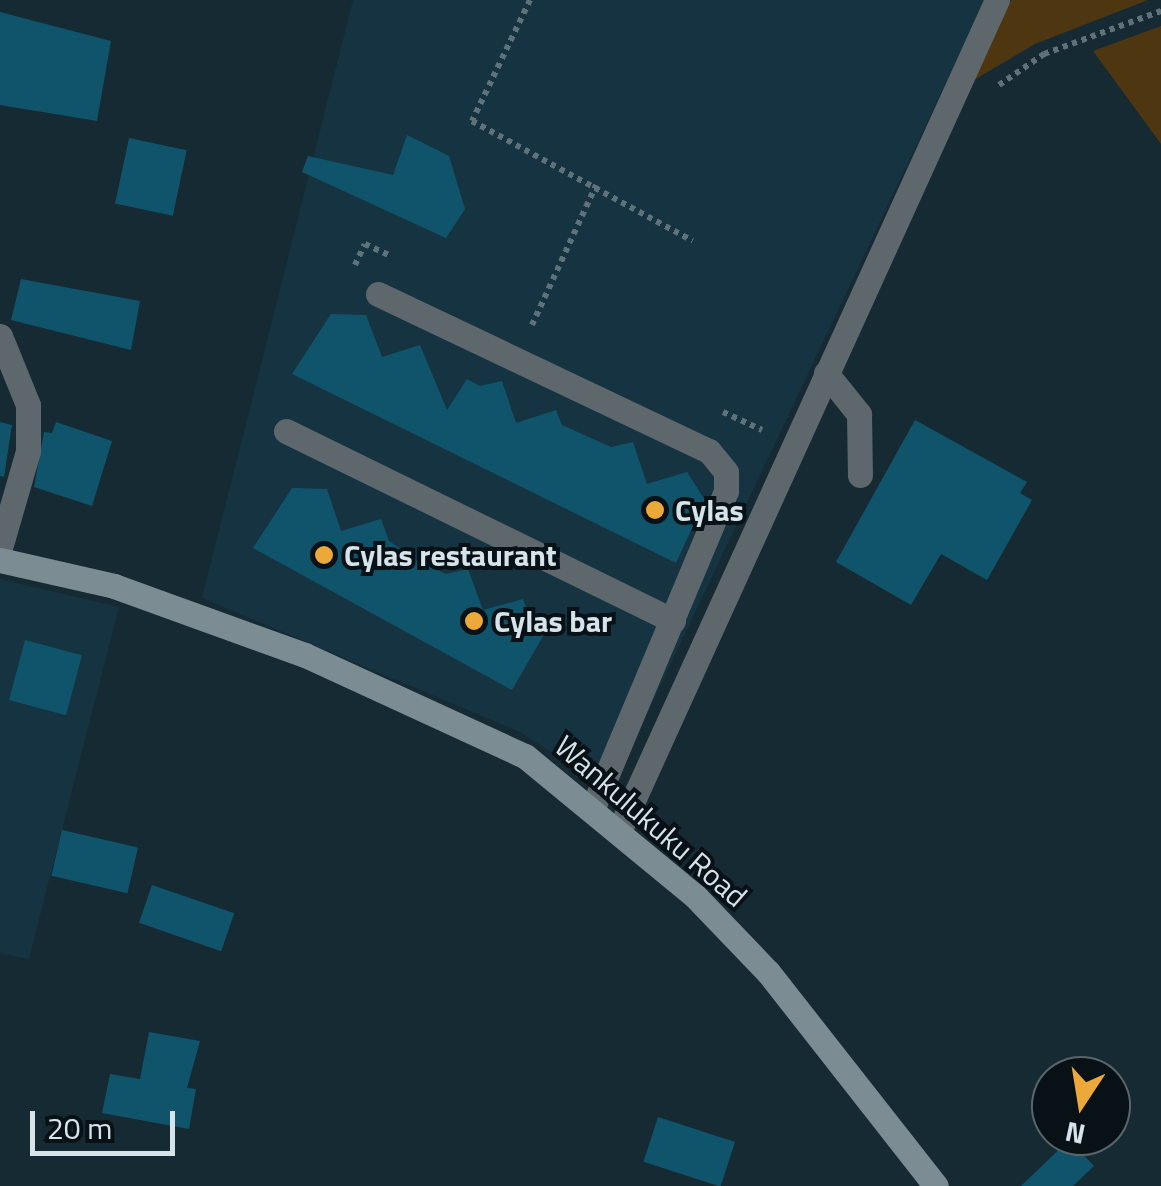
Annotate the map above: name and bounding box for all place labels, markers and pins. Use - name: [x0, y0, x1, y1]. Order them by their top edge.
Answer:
- place label: Cylas: [675, 492, 744, 528]
- marker: Cylas: [644, 499, 666, 521]
- place label: Cylas restaurant: [344, 537, 557, 573]
- marker: Cylas restaurant: [313, 544, 335, 566]
- place label: Cylas bar: [494, 603, 612, 639]
- marker: Cylas bar: [463, 610, 485, 632]

